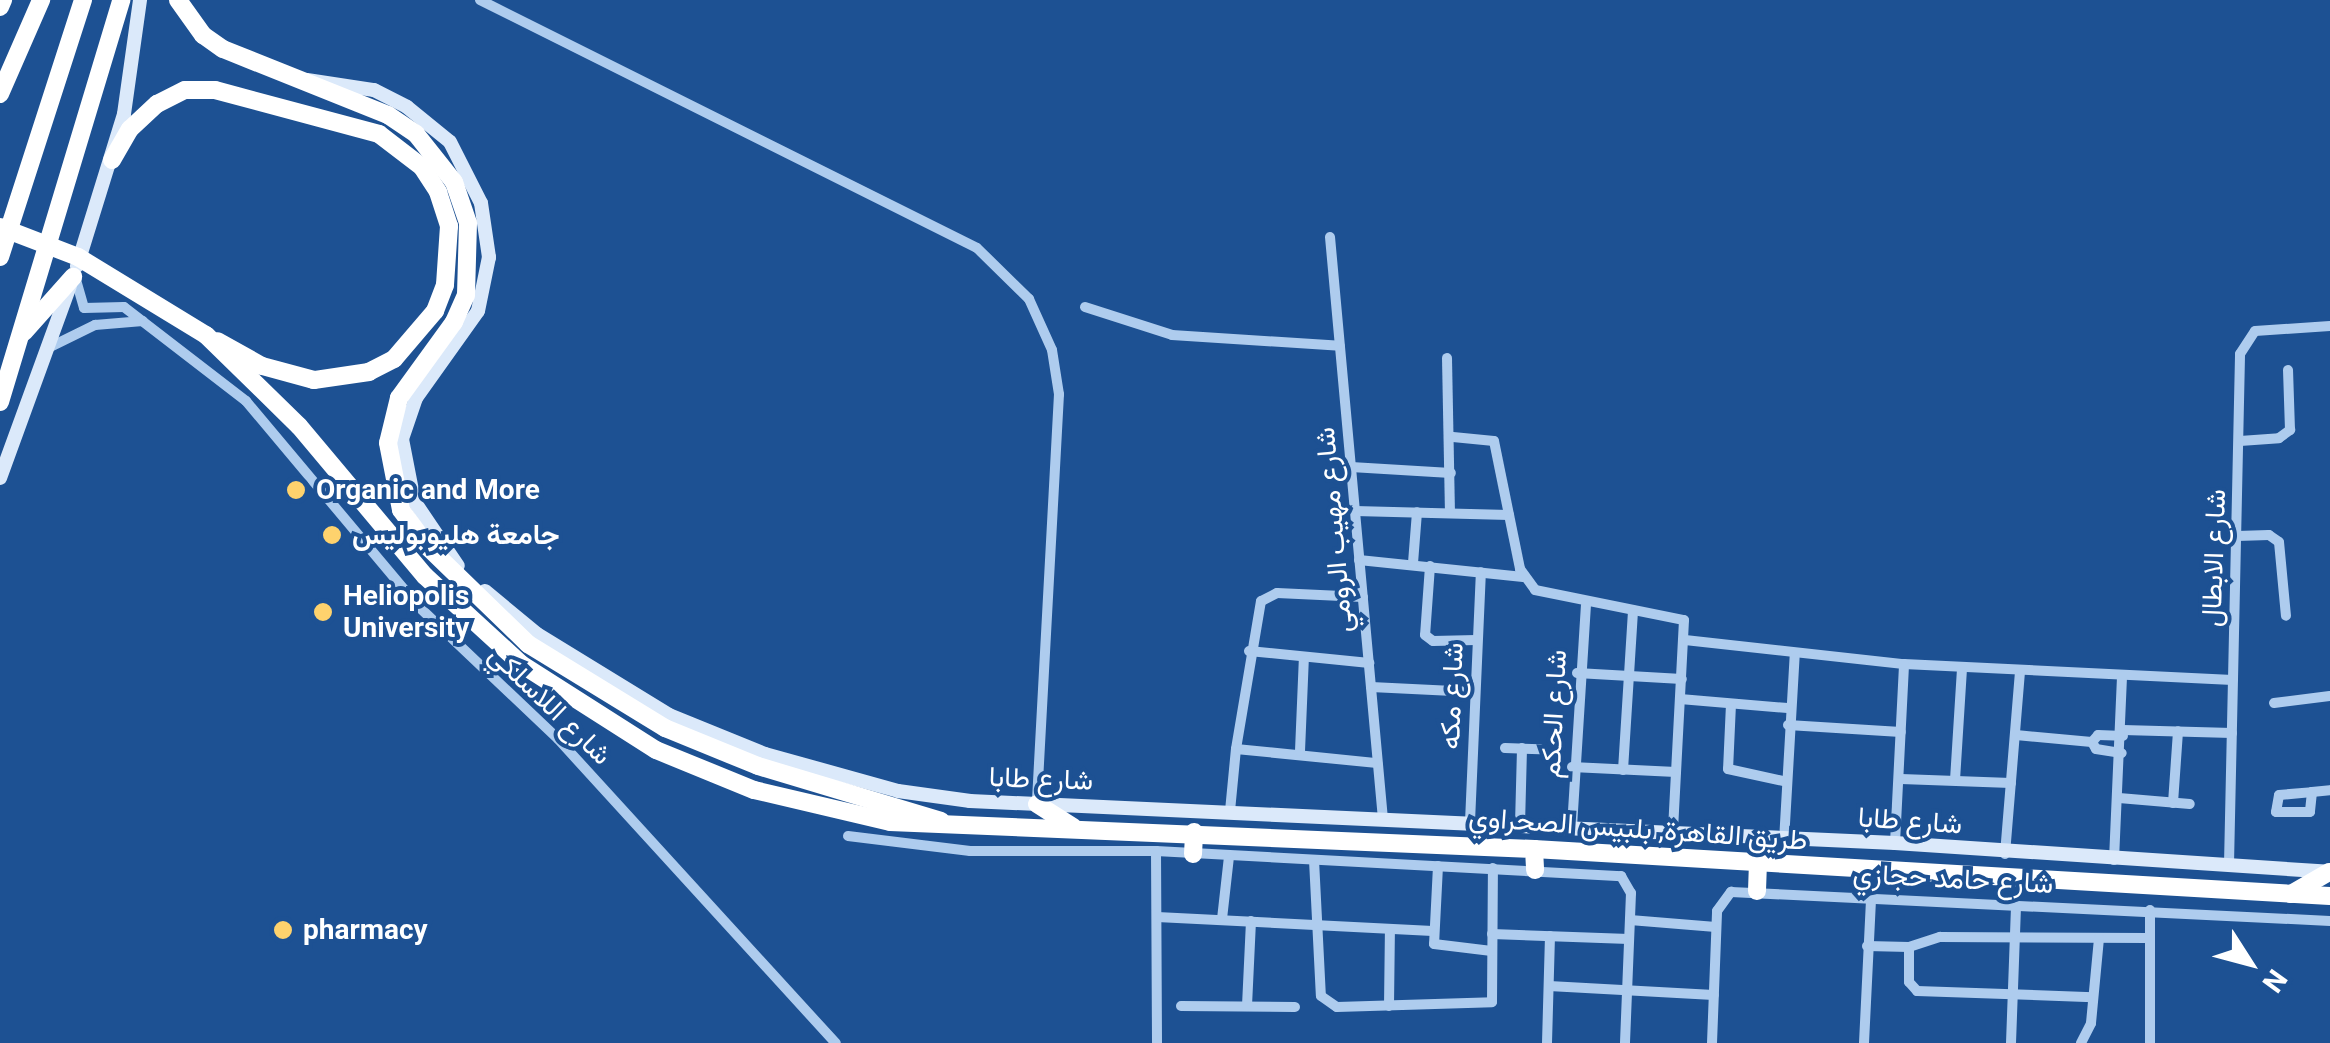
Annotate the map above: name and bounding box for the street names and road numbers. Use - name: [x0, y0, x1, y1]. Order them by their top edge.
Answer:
- street label: شارع مهيب الرومي: [1308, 426, 1360, 634]
- street label: شارع الابطال: [2195, 488, 2233, 628]
- street label: شارع اللاسلكي: [481, 638, 619, 772]
- street label: شارع مكه: [1433, 642, 1471, 750]
- street label: شارع الحكم: [1534, 649, 1574, 779]
- street label: شارع طابا: [988, 760, 1094, 798]
- street label: طريق القاهرة, بلبيس الصحراوي: [1467, 800, 1809, 858]
- street label: شارع طابا: [1857, 801, 1963, 841]
- street label: شارع حامد حجازي: [1852, 857, 2054, 901]

